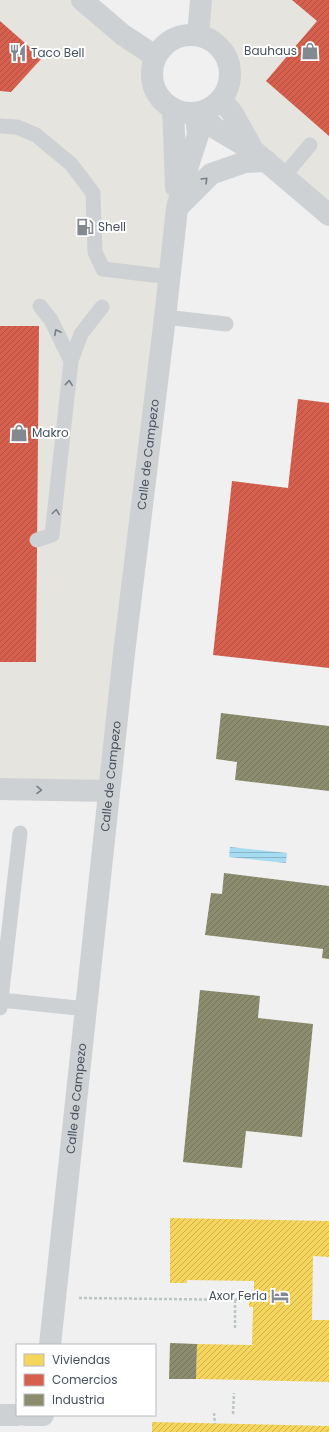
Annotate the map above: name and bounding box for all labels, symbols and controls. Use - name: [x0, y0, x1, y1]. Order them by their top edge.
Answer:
- shop icon: Bauhaus: [300, 41, 320, 61]
- place label: Bauhaus: [244, 42, 297, 59]
- restaurant icon: Taco Bell: [8, 43, 28, 63]
- place label: Taco Bell: [31, 44, 85, 61]
- one-way arrow: [200, 177, 208, 185]
- fuel station icon: Shell: [75, 217, 95, 237]
- place label: Shell: [98, 218, 126, 235]
- one-way arrow: [54, 329, 62, 337]
- one-way arrow: [64, 380, 73, 386]
- street label: Calle de Campezo: [133, 398, 163, 511]
- shop icon: Makro: [9, 423, 29, 443]
- place label: Makro: [32, 424, 69, 441]
- one-way arrow: [51, 509, 60, 515]
- street label: Calle de Campezo: [96, 720, 125, 832]
- one-way arrow: [36, 786, 42, 794]
- street label: Calle de Campezo: [62, 1042, 90, 1155]
- hotel icon: Axor Feria: [270, 1286, 290, 1306]
- place label: Axor Feria: [209, 1287, 267, 1304]
- legend: [16, 1344, 156, 1416]
- text: Viviendas: [52, 1351, 110, 1368]
- text: Comercios: [52, 1371, 117, 1388]
- text: Industria: [52, 1391, 105, 1408]

